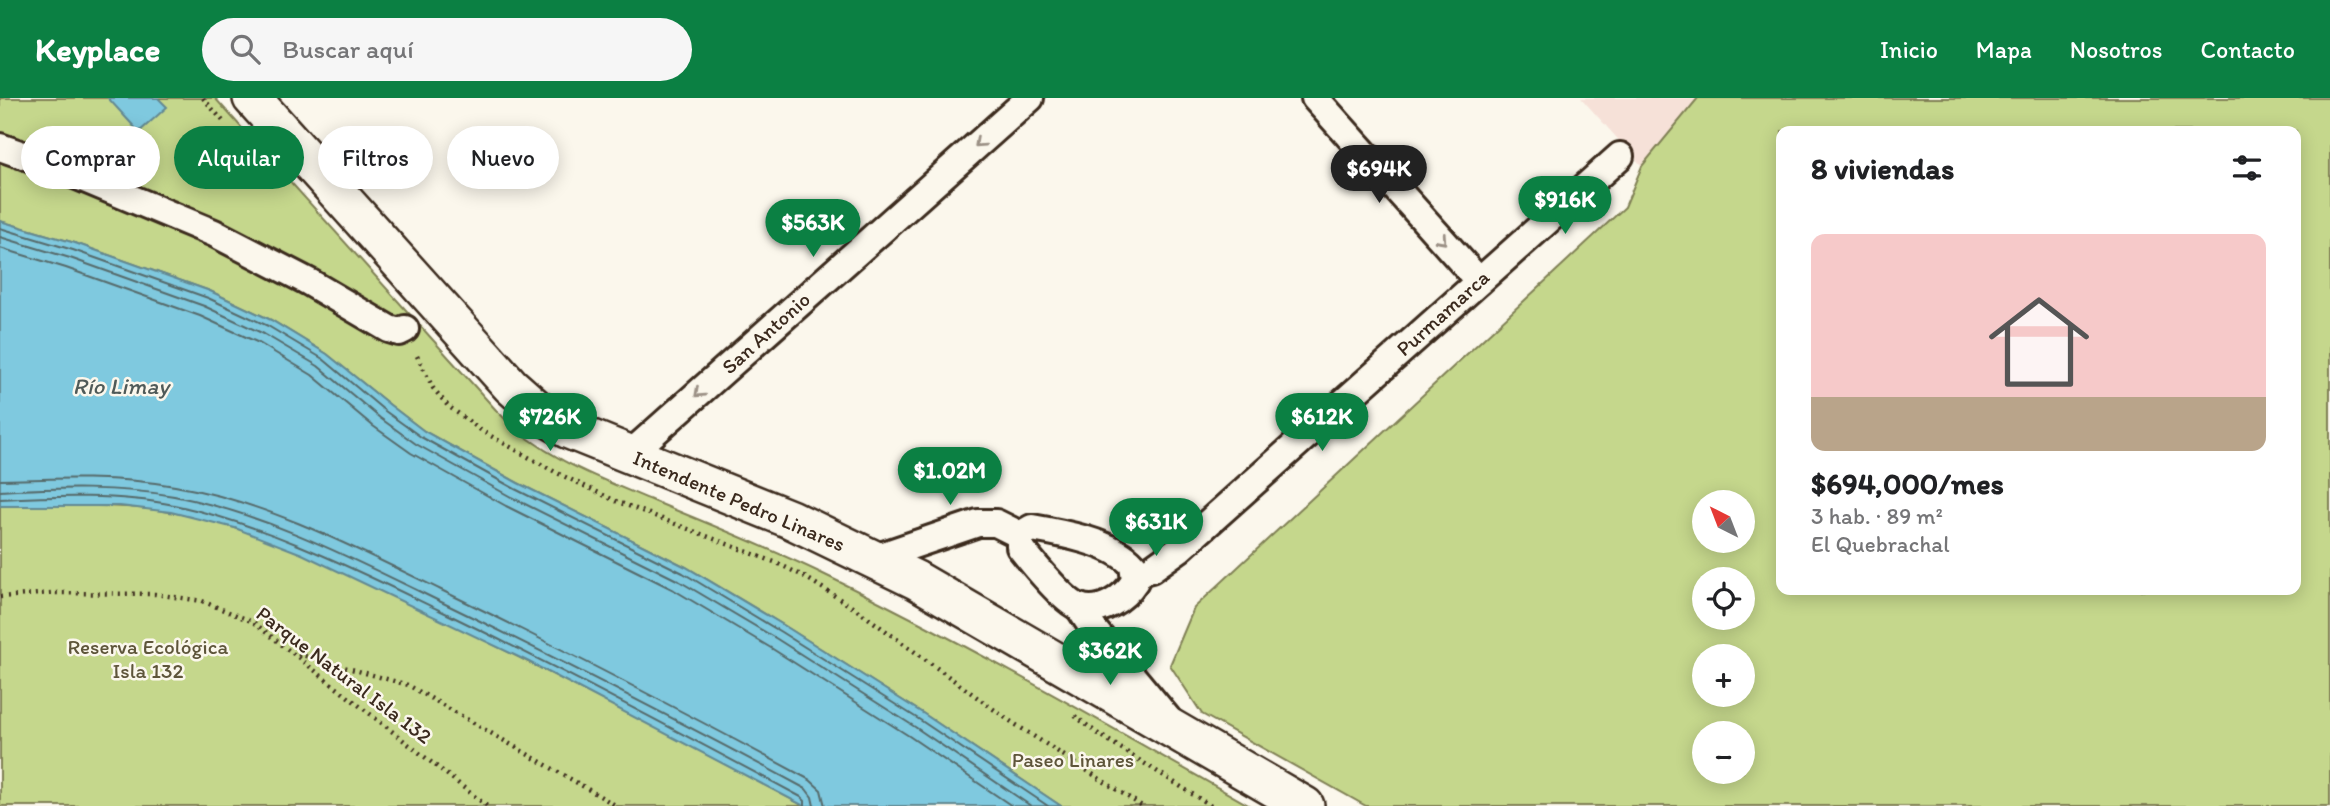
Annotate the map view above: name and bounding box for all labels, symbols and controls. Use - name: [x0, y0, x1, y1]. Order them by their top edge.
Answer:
- search box: [202, 18, 692, 81]
- text: Keyplace: [35, 30, 160, 69]
- icon: search: [226, 30, 264, 68]
- text: Buscar aquí: [282, 33, 414, 65]
- text: Inicio: [1880, 35, 1938, 64]
- text: Mapa: [1976, 35, 2032, 64]
- text: Nosotros: [2070, 35, 2162, 64]
- text: Contacto: [2200, 35, 2295, 64]
- chip: Comprar: [21, 126, 160, 189]
- chip: Alquilar: [174, 126, 304, 189]
- chip: Filtros: [318, 126, 433, 189]
- chip: Nuevo: [447, 126, 559, 189]
- one-way arrow: [974, 135, 987, 148]
- pin: $694K: [1330, 146, 1428, 205]
- icon: filters: [2228, 149, 2266, 187]
- text: 8 viviendas: [1811, 150, 1954, 187]
- text: $694K: [1347, 154, 1411, 182]
- pin: $916K: [1516, 176, 1614, 236]
- text: $916K: [1534, 185, 1596, 213]
- pin: $563K: [764, 200, 862, 259]
- text: $563K: [781, 208, 845, 236]
- one-way arrow: [1434, 232, 1446, 245]
- street label: Purmamarca: [1391, 264, 1494, 361]
- icon: home: [1976, 279, 2102, 405]
- street label: San Antonio: [716, 286, 815, 379]
- water label: Río Limay: [73, 372, 171, 400]
- one-way arrow: [694, 384, 707, 397]
- pin: $726K: [501, 394, 599, 453]
- pin: $612K: [1273, 394, 1371, 453]
- text: $726K: [519, 402, 581, 430]
- text: $612K: [1291, 402, 1353, 430]
- street label: Intendente Pedro Linares: [630, 445, 849, 557]
- pin: $1.02M: [893, 448, 1007, 507]
- text: $1.02M: [914, 456, 986, 484]
- text: $694,000/mes: [1811, 465, 2004, 502]
- north arrow: [1692, 490, 1755, 553]
- map controls: [1692, 490, 1755, 784]
- pin: $631K: [1107, 498, 1205, 558]
- text: 3 hab. · 89 m²: [1811, 502, 1943, 530]
- text: $631K: [1125, 507, 1187, 535]
- text: El Quebrachal: [1811, 530, 1950, 558]
- button: locate: [1692, 567, 1755, 630]
- street label: Parque Natural Isla 132: [252, 600, 437, 749]
- pin: $362K: [1061, 628, 1159, 687]
- park label: Reserva Ecológica Isla 132: [68, 634, 229, 683]
- text: $362K: [1078, 636, 1142, 664]
- button: +: [1692, 644, 1755, 707]
- button: −: [1692, 721, 1755, 784]
- park label: Paseo Linares: [1012, 747, 1134, 772]

